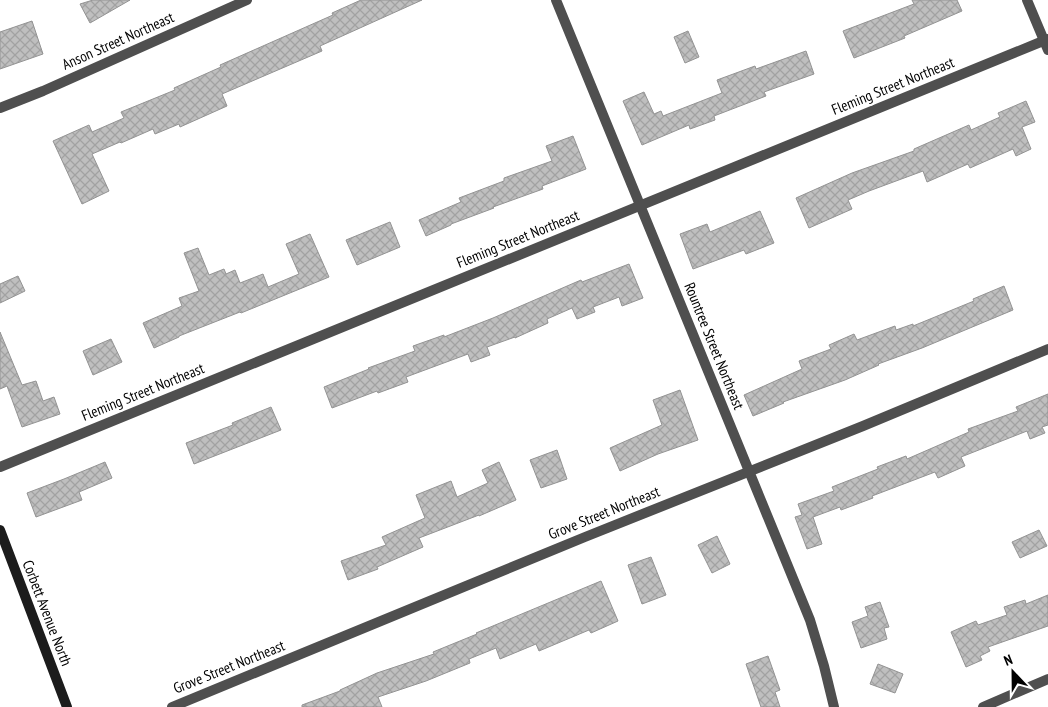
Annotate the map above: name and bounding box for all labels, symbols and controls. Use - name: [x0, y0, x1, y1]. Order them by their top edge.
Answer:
- street label: Anson Street Northeast: [59, 7, 177, 74]
- street label: Fleming Street Northeast: [829, 52, 957, 119]
- street label: Fleming Street Northeast: [454, 205, 582, 272]
- street label: Rountree Street Northeast: [680, 280, 749, 412]
- street label: Fleming Street Northeast: [79, 358, 207, 425]
- street label: Grove Street Northeast: [545, 482, 662, 544]
- street label: Corbett Avenue North: [19, 557, 76, 668]
- street label: Grove Street Northeast: [170, 636, 287, 698]
- north arrow: [988, 647, 1038, 697]
- text: N: [1001, 650, 1015, 670]

